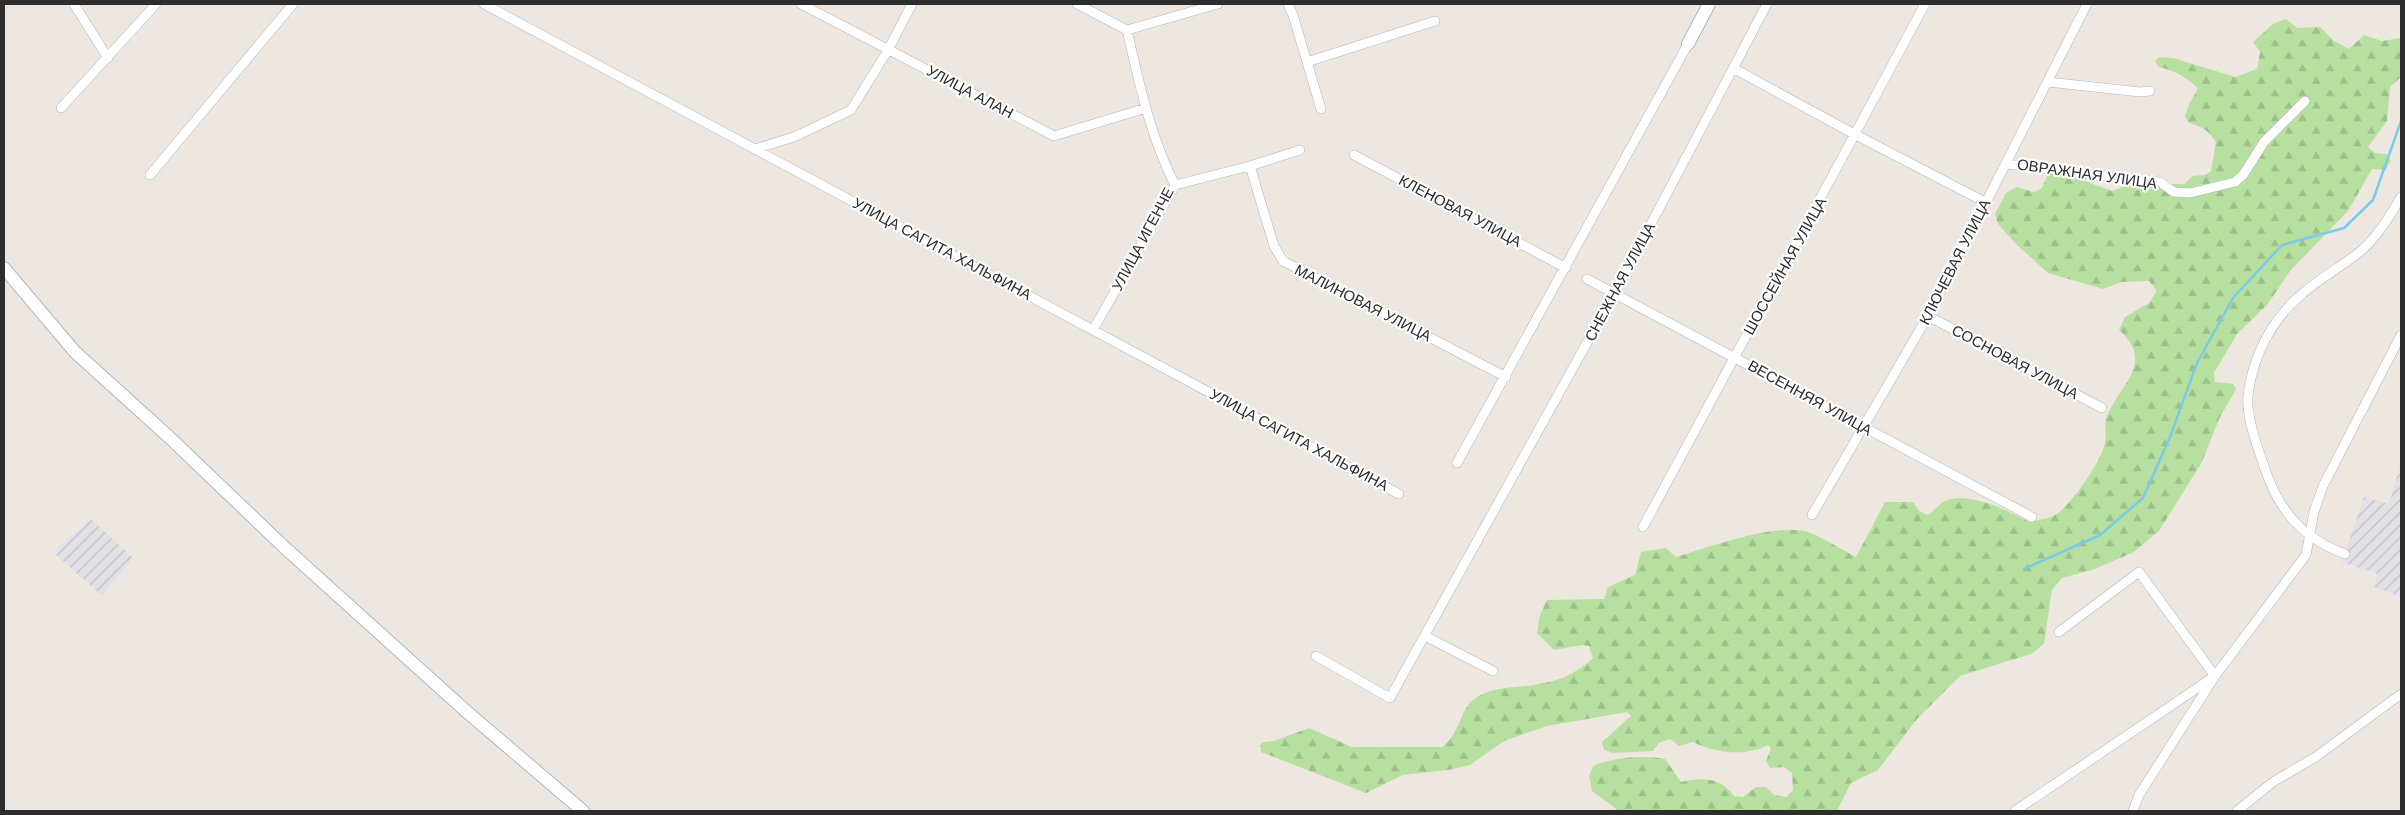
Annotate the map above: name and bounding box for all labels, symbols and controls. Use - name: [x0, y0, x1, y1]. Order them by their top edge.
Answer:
- street label: УЛИЦА АЛАН: [923, 61, 1017, 123]
- street label: ОВРАЖНАЯ УЛИЦА: [2016, 154, 2158, 194]
- street label: КЛЕНОВАЯ УЛИЦА: [1395, 170, 1525, 252]
- street label: УЛИЦА ИГЕНЧЕ: [1107, 184, 1179, 294]
- street label: УЛИЦА САГИТА ХАЛЬФИНА: [849, 193, 1035, 305]
- street label: ШОССЕЙНАЯ УЛИЦА: [1739, 194, 1831, 338]
- street label: КЛЮЧЕВАЯ УЛИЦА: [1915, 196, 1995, 328]
- street label: СНЕЖНАЯ УЛИЦА: [1580, 219, 1660, 345]
- street label: МАЛИНОВАЯ УЛИЦА: [1291, 260, 1435, 346]
- street label: СОСНОВАЯ УЛИЦА: [1948, 320, 2082, 404]
- street label: ВЕСЕННЯЯ УЛИЦА: [1744, 356, 1876, 440]
- street label: УЛИЦА САГИТА ХАЛЬФИНА: [1206, 384, 1392, 496]

